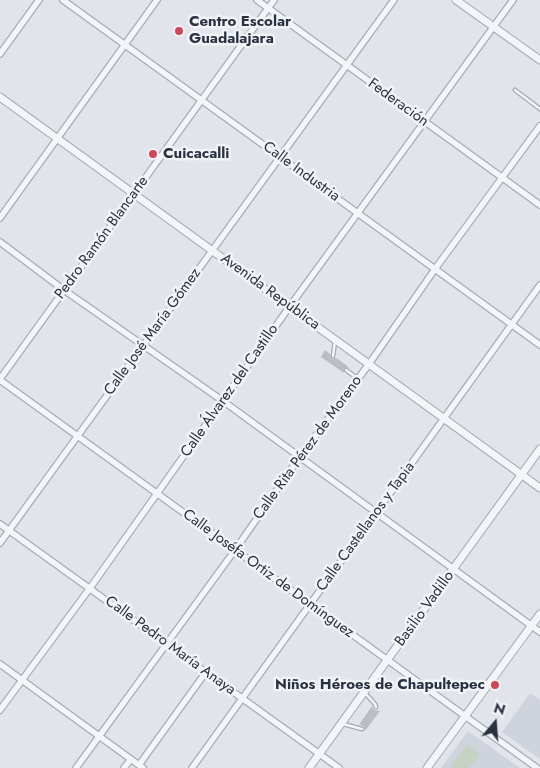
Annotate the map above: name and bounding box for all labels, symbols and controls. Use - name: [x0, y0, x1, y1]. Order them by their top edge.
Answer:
- place label: Centro Escolar Guadalajara: [189, 13, 291, 48]
- marker: Centro Escolar Guadalajara: [173, 25, 185, 37]
- street label: Federación: [364, 75, 432, 131]
- street label: Calle Industria: [259, 138, 343, 206]
- place label: Cuicacalli: [163, 145, 230, 163]
- marker: Cuicacalli: [147, 148, 159, 160]
- street label: Pedro Ramón Blancarte: [51, 173, 153, 303]
- street label: Avenida República: [217, 250, 323, 334]
- street label: Calle José María Gómez: [101, 265, 205, 399]
- street label: Calle Álvarez del Castillo: [177, 321, 283, 461]
- street label: Calle Rita Pérez de Moreno: [250, 373, 366, 523]
- street label: Calle Castellanos y Tapia: [313, 459, 419, 595]
- street label: Calle Joséfa Ortiz de Domínguez: [179, 506, 357, 642]
- street label: Basilio Vadillo: [392, 568, 458, 650]
- street label: Calle Pedro María Anaya: [101, 593, 239, 699]
- place label: Niños Héroes de Chapultepec: [275, 676, 485, 694]
- marker: Niños Héroes de Chapultepec: [489, 679, 501, 691]
- north arrow: [470, 698, 520, 748]
- text: N: [491, 698, 508, 720]

